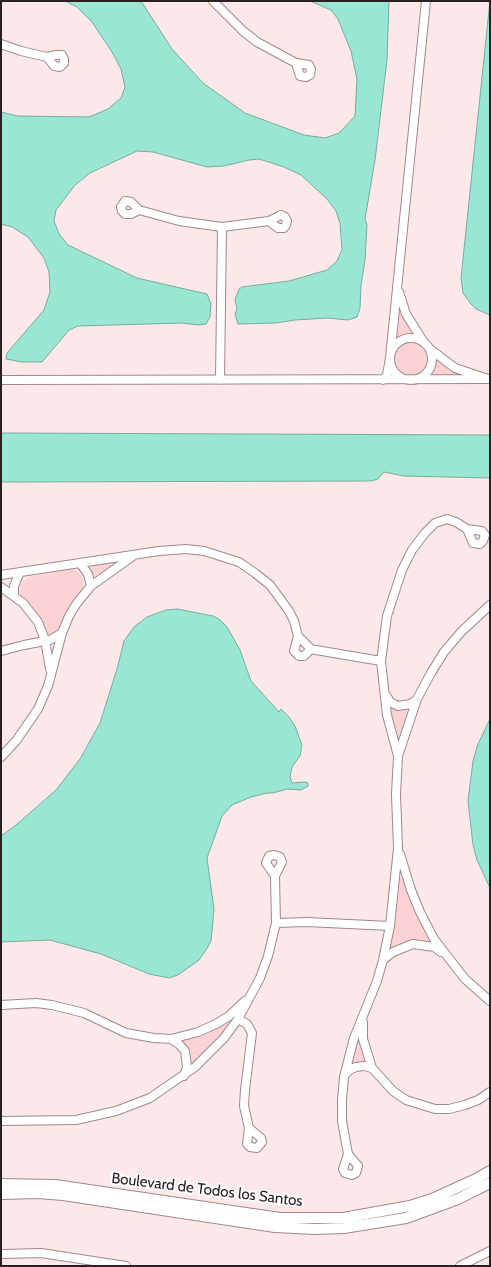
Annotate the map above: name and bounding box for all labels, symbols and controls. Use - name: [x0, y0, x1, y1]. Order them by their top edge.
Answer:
- street label: Boulevard de Todos los Santos: [110, 1169, 304, 1211]

